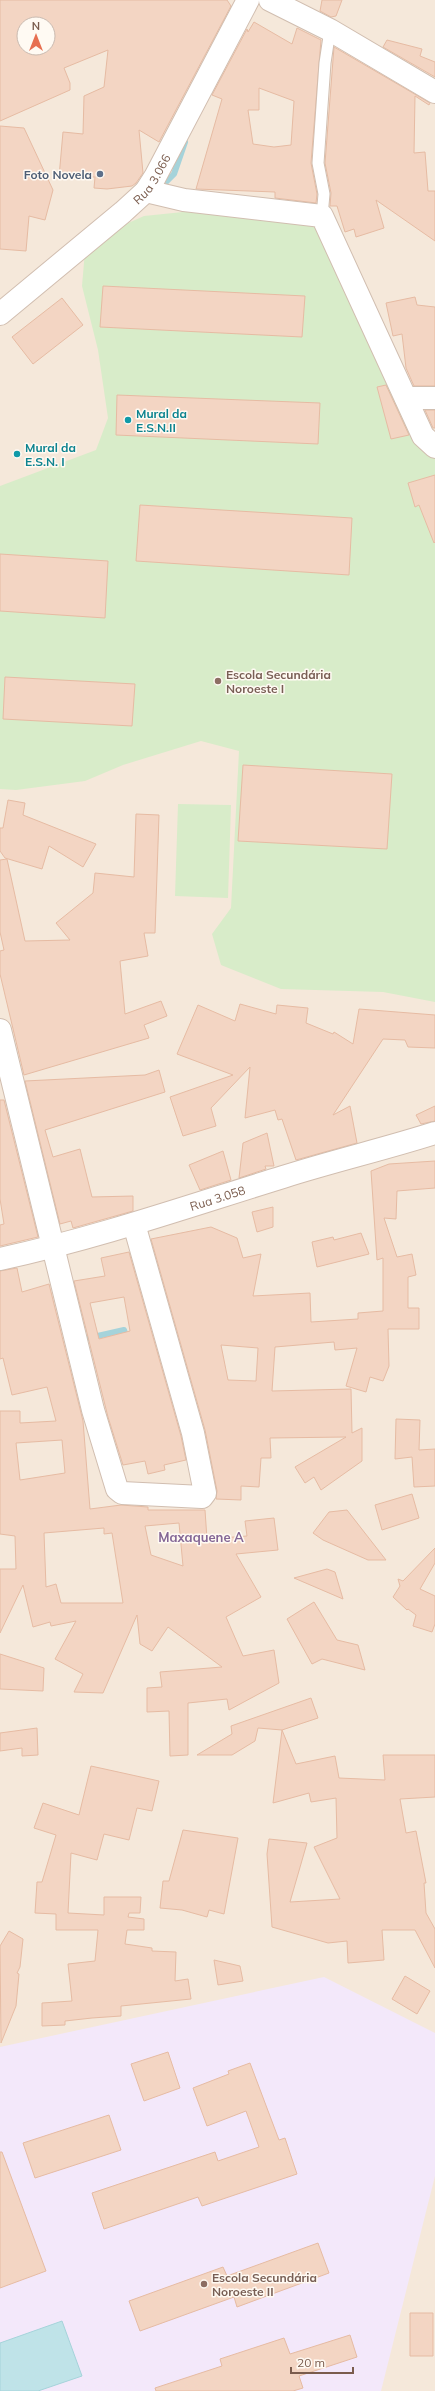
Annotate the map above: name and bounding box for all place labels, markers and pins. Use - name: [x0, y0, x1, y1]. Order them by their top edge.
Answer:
- place label: Foto Novela: [24, 167, 92, 182]
- marker: Foto Novela: [95, 169, 105, 179]
- place label: Mural da E.S.N.II: [136, 406, 187, 435]
- marker: Mural da E.S.N.II: [123, 415, 133, 425]
- place label: Mural da E.S.N. I: [25, 440, 76, 469]
- marker: Mural da E.S.N. I: [12, 449, 22, 459]
- place label: Escola Secundária Noroeste I: [226, 667, 331, 696]
- marker: Escola Secundária Noroeste I: [213, 676, 223, 686]
- place label: Escola Secundária Noroeste II: [212, 2270, 317, 2299]
- marker: Escola Secundária Noroeste II: [199, 2279, 209, 2289]

